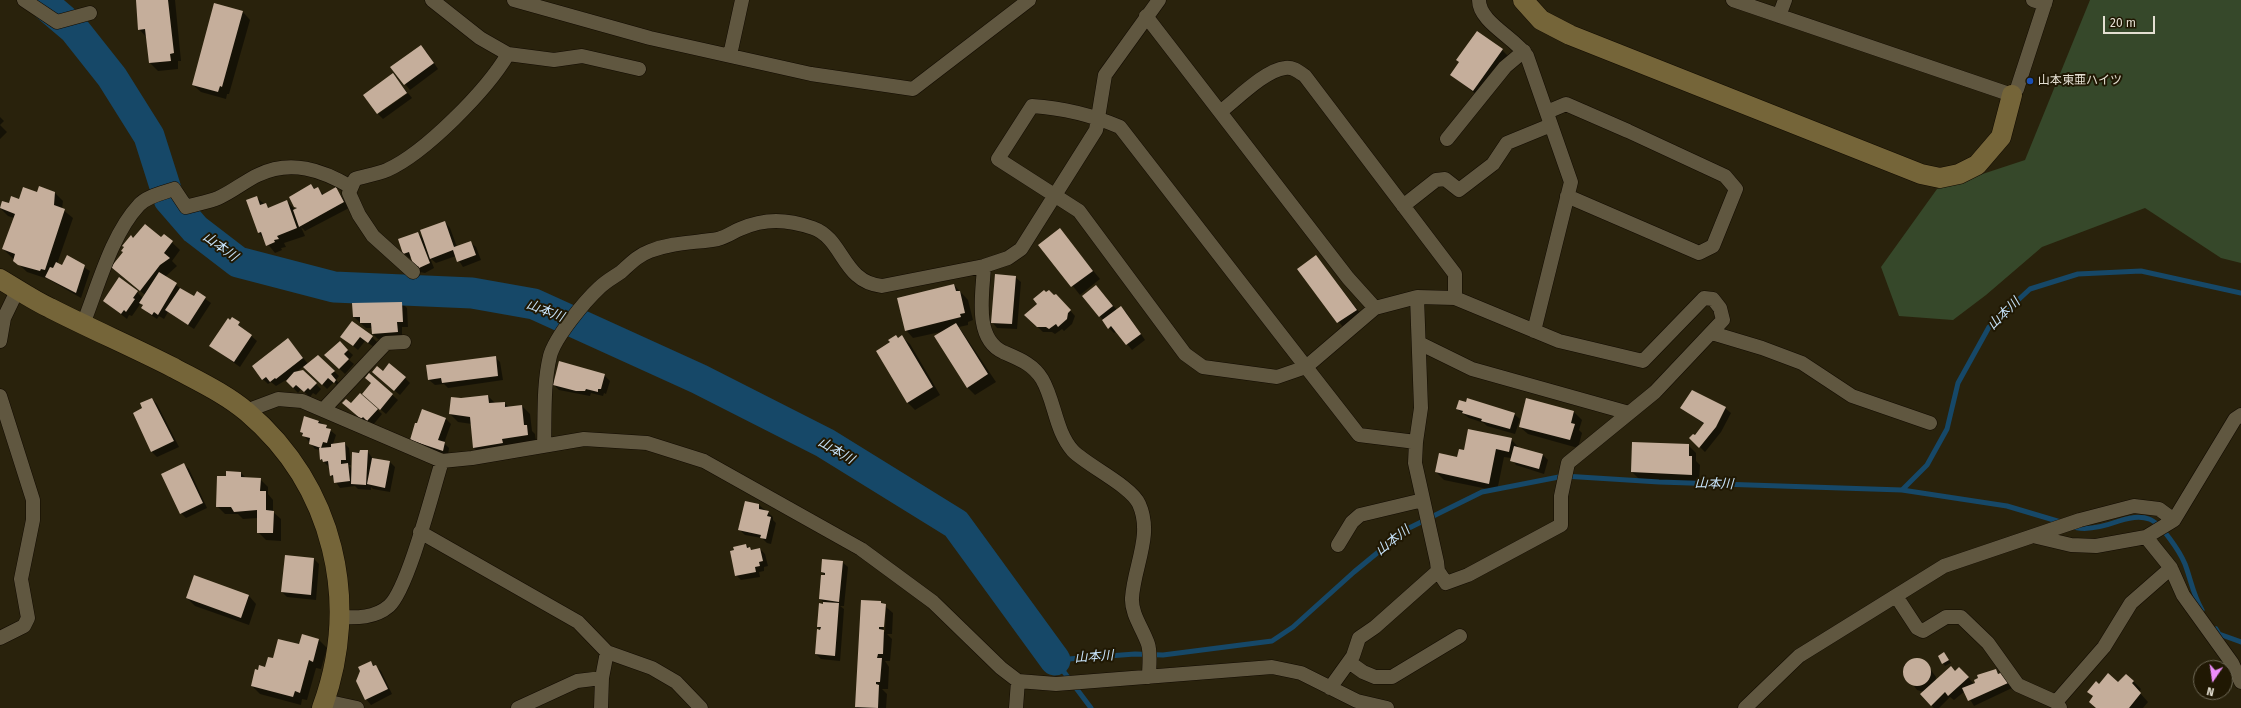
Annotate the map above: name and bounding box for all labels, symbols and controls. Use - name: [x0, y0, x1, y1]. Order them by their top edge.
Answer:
- scale bar: [2105, 8, 2157, 34]
- text: 20 m: [2110, 16, 2136, 30]
- place label: 山本東亜ハイツ: [2038, 74, 2122, 88]
- marker: 山本東亜ハイツ: [2025, 76, 2035, 86]
- water label: 山本川: [200, 229, 240, 265]
- water label: 山本川: [1985, 295, 2023, 333]
- water label: 山本川: [524, 297, 566, 325]
- water label: 山本川: [815, 434, 857, 468]
- water label: 山本川: [1694, 476, 1734, 492]
- water label: 山本川: [1373, 523, 1413, 559]
- water label: 山本川: [1074, 648, 1114, 666]
- north arrow: [2193, 660, 2233, 700]
- text: N: [2205, 684, 2215, 698]

